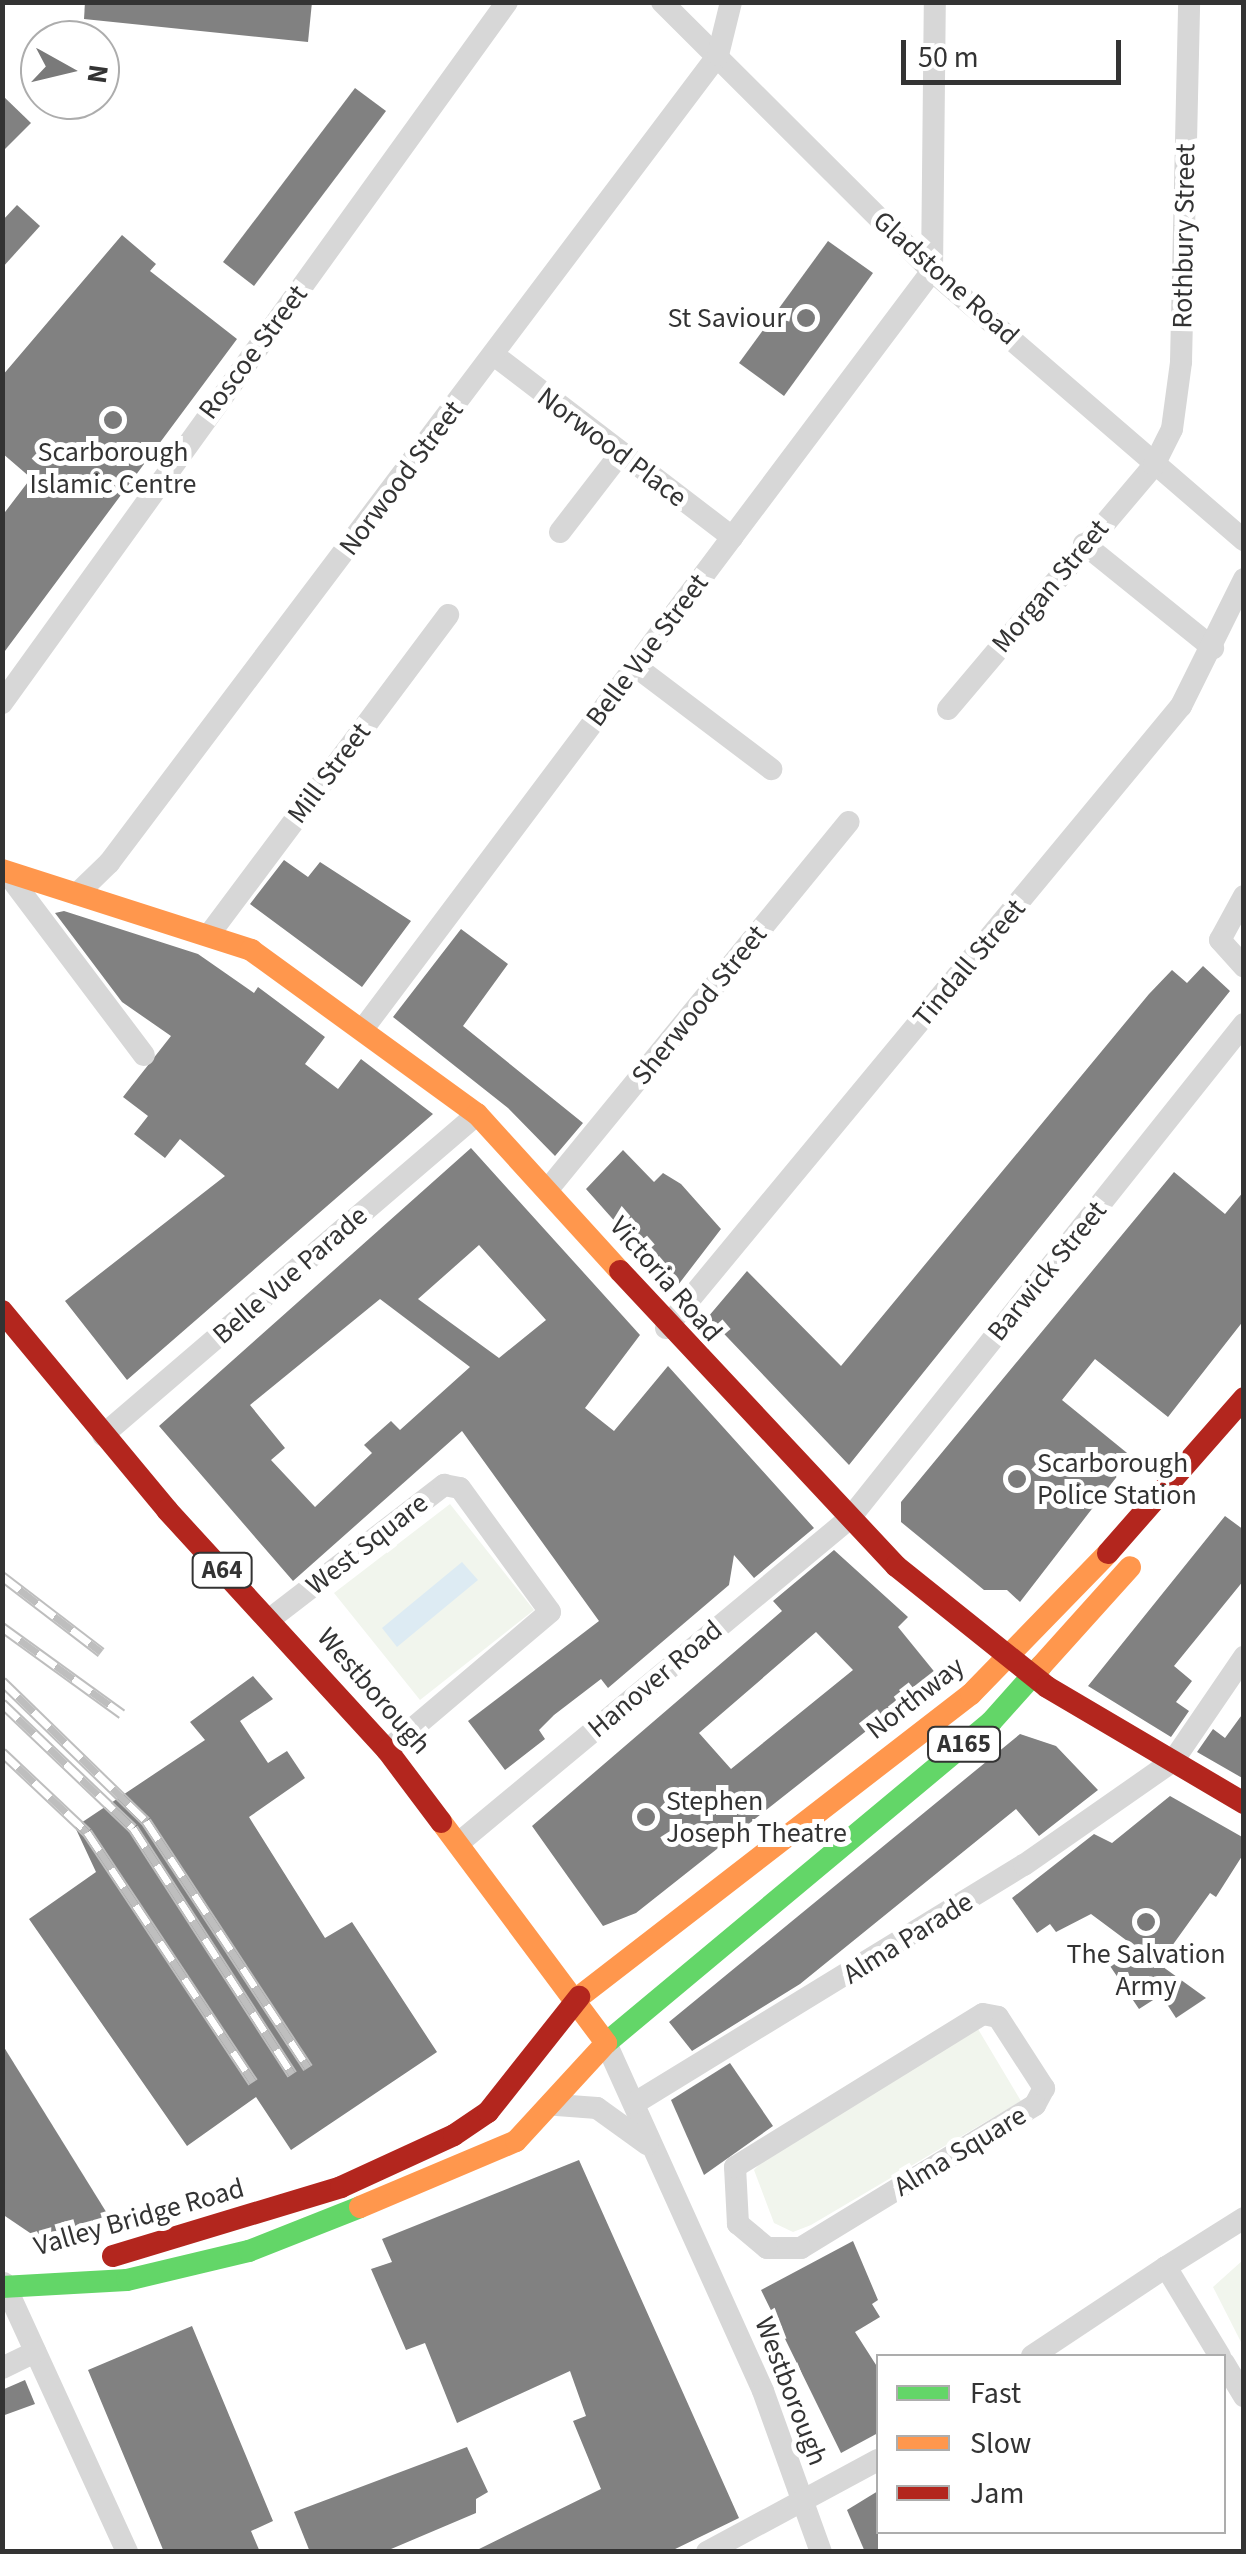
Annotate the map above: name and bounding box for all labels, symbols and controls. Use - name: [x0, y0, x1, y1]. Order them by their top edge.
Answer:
- north arrow: [20, 20, 120, 120]
- scale bar: [906, 20, 1126, 82]
- text: 50 m: [918, 36, 979, 79]
- text: N: [77, 62, 119, 86]
- street label: Rothbury Street: [1166, 143, 1202, 329]
- street label: Gladstone Road: [866, 204, 1026, 352]
- street label: Roscoe Street: [192, 278, 314, 426]
- place label: St Saviour: [667, 301, 786, 335]
- marker: St Saviour: [795, 307, 817, 329]
- street label: Norwood Place: [531, 380, 693, 514]
- street label: Norwood Street: [332, 394, 470, 562]
- marker: Scarborough Islamic Centre: [102, 409, 124, 431]
- place label: Scarborough Islamic Centre: [30, 435, 196, 501]
- street label: Morgan Street: [984, 512, 1116, 660]
- street label: Belle Vue Street: [579, 567, 715, 733]
- street label: Mill Street: [280, 716, 378, 830]
- street label: Tindall Street: [906, 892, 1032, 1034]
- street label: Sherwood Street: [624, 918, 774, 1092]
- street label: Barwick Street: [980, 1194, 1114, 1348]
- street label: Belle Vue Parade: [206, 1199, 374, 1351]
- street label: Victoria Road: [603, 1210, 729, 1348]
- place label: Scarborough Police Station: [1037, 1446, 1197, 1512]
- marker: Scarborough Police Station: [1006, 1468, 1028, 1490]
- street label: West Square: [299, 1486, 435, 1602]
- road number: A64: [190, 1550, 254, 1590]
- street label: Hanover Road: [581, 1613, 729, 1745]
- street label: Westborough: [310, 1621, 438, 1761]
- street label: Northway: [859, 1649, 971, 1747]
- road number: A165: [926, 1724, 1002, 1764]
- place label: Stephen Joseph Theatre: [666, 1784, 847, 1850]
- marker: Stephen Joseph Theatre: [635, 1806, 657, 1828]
- street label: Alma Parade: [837, 1885, 979, 1991]
- marker: The Salvation Army: [1135, 1911, 1157, 1933]
- place label: The Salvation Army: [1066, 1937, 1226, 2003]
- street label: Alma Square: [888, 2098, 1032, 2204]
- street label: Valley Bridge Road: [30, 2171, 248, 2263]
- street label: Westborough: [747, 2312, 835, 2470]
- legend: [876, 2354, 1226, 2534]
- text: Fast: [970, 2372, 1021, 2415]
- text: Slow: [970, 2422, 1031, 2465]
- text: Jam: [970, 2472, 1024, 2515]

